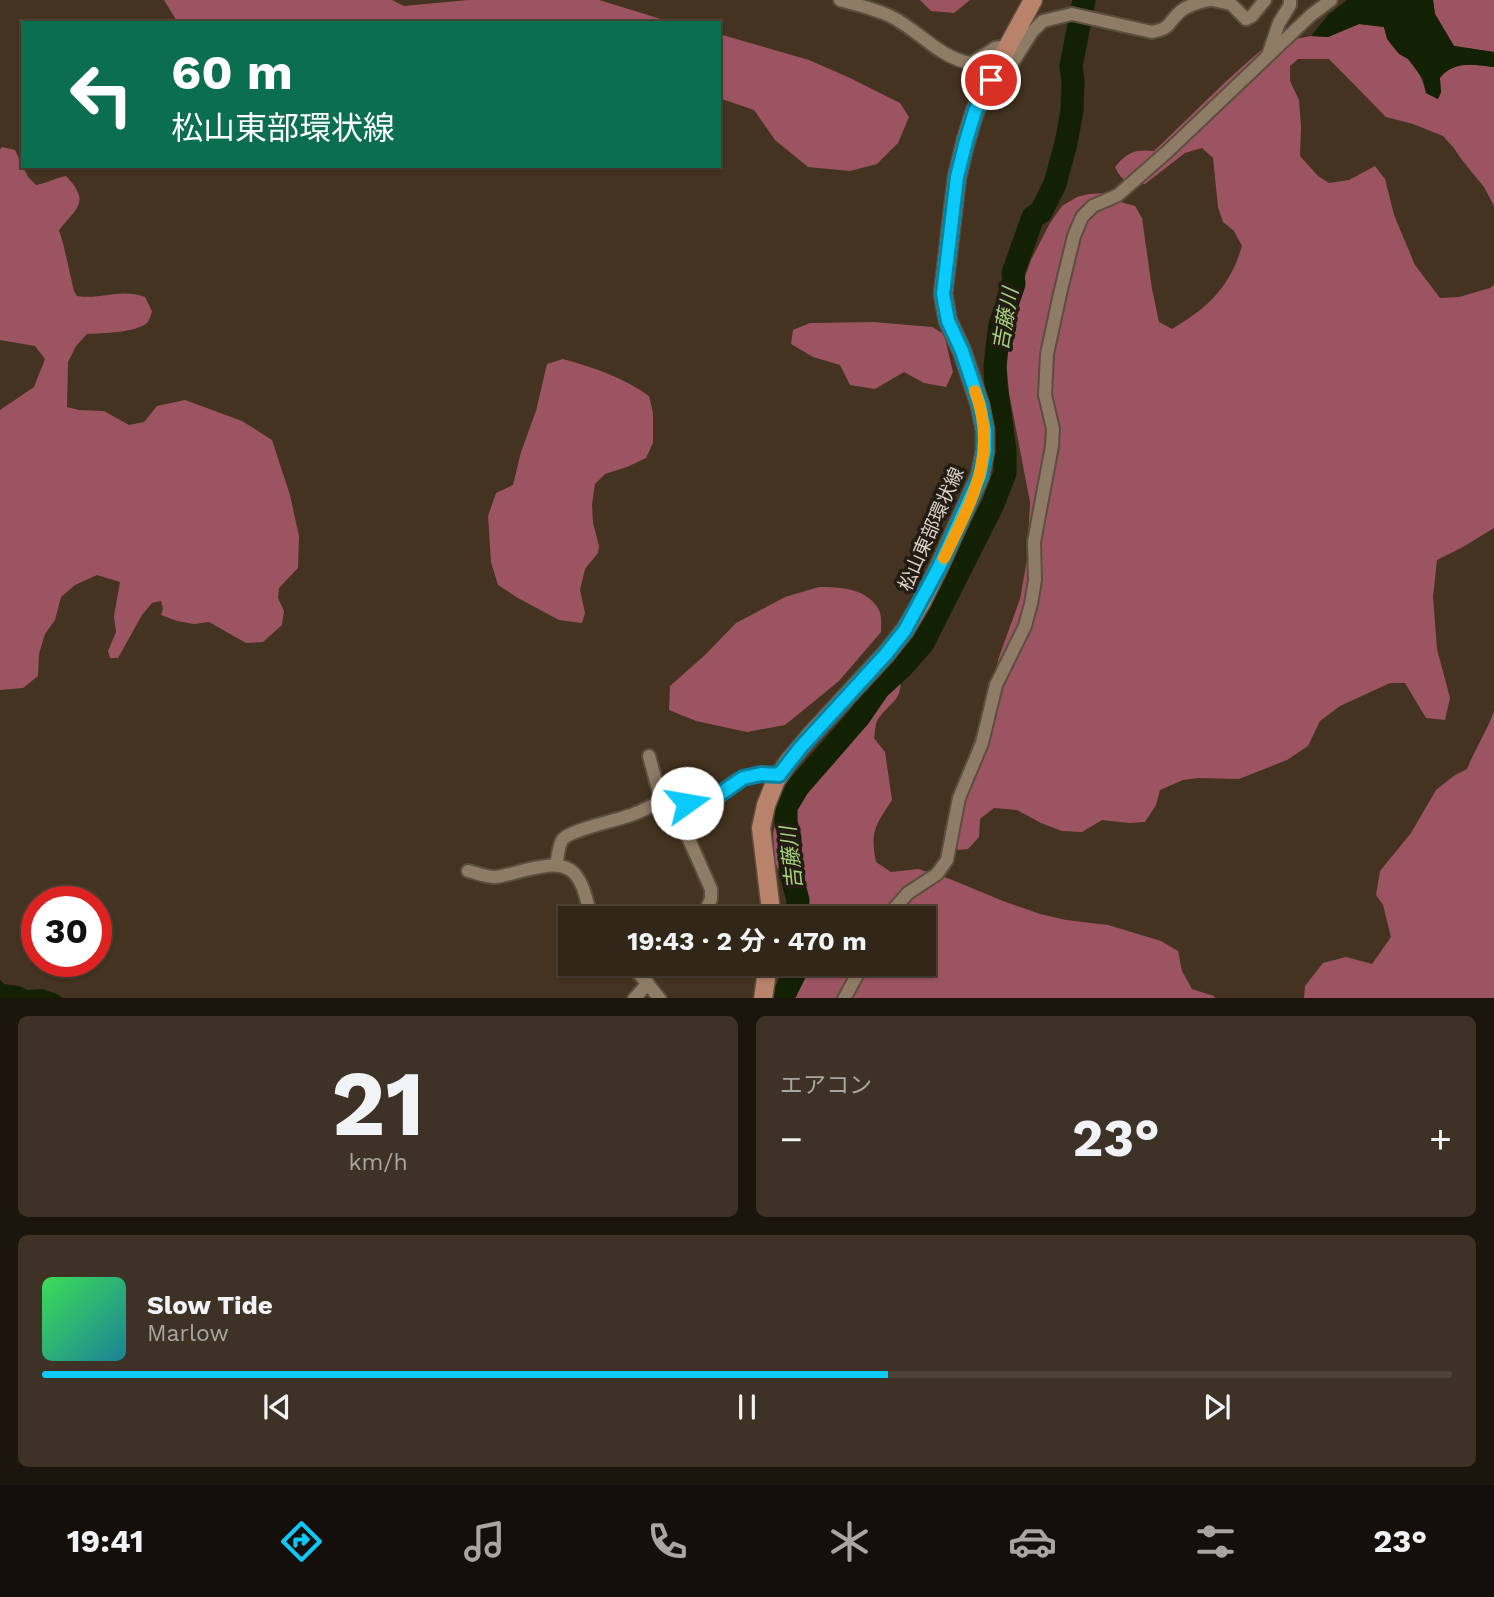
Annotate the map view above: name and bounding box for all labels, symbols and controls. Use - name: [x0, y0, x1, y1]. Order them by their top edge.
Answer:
- text: 60 m: [171, 43, 293, 101]
- icon: left: [56, 49, 147, 140]
- pin: [961, 50, 1021, 110]
- icon: arrive: [972, 61, 1010, 99]
- text: 松山東部環状線: [171, 109, 395, 147]
- water label: 吉藤川: [987, 284, 1023, 352]
- street label: 松山東部環状線: [893, 464, 969, 594]
- position arrow: [650, 766, 724, 840]
- water label: 吉藤川: [775, 823, 807, 891]
- speed limit sign: 30: [21, 886, 112, 977]
- text: 19:43 · 2 分 · 470 m: [627, 926, 867, 956]
- text: 21: [331, 1050, 425, 1157]
- text: エアコン: [780, 1072, 872, 1099]
- text: 23°: [1072, 1108, 1160, 1169]
- text: −: [780, 1117, 803, 1161]
- text: +: [1429, 1117, 1452, 1161]
- text: km/h: [348, 1149, 408, 1176]
- text: Slow Tide: [147, 1290, 273, 1320]
- text: Marlow: [147, 1320, 229, 1347]
- icon: previous: [258, 1388, 296, 1426]
- icon: pause: [728, 1388, 766, 1426]
- icon: next: [1198, 1388, 1236, 1426]
- icon: directions: [277, 1517, 326, 1566]
- icon: music: [460, 1517, 509, 1566]
- icon: phone: [643, 1517, 692, 1566]
- icon: climate: [825, 1517, 874, 1566]
- icon: car: [1008, 1517, 1057, 1566]
- icon: filters: [1191, 1517, 1240, 1566]
- text: 19:41: [67, 1522, 144, 1560]
- text: 23°: [1373, 1522, 1427, 1560]

